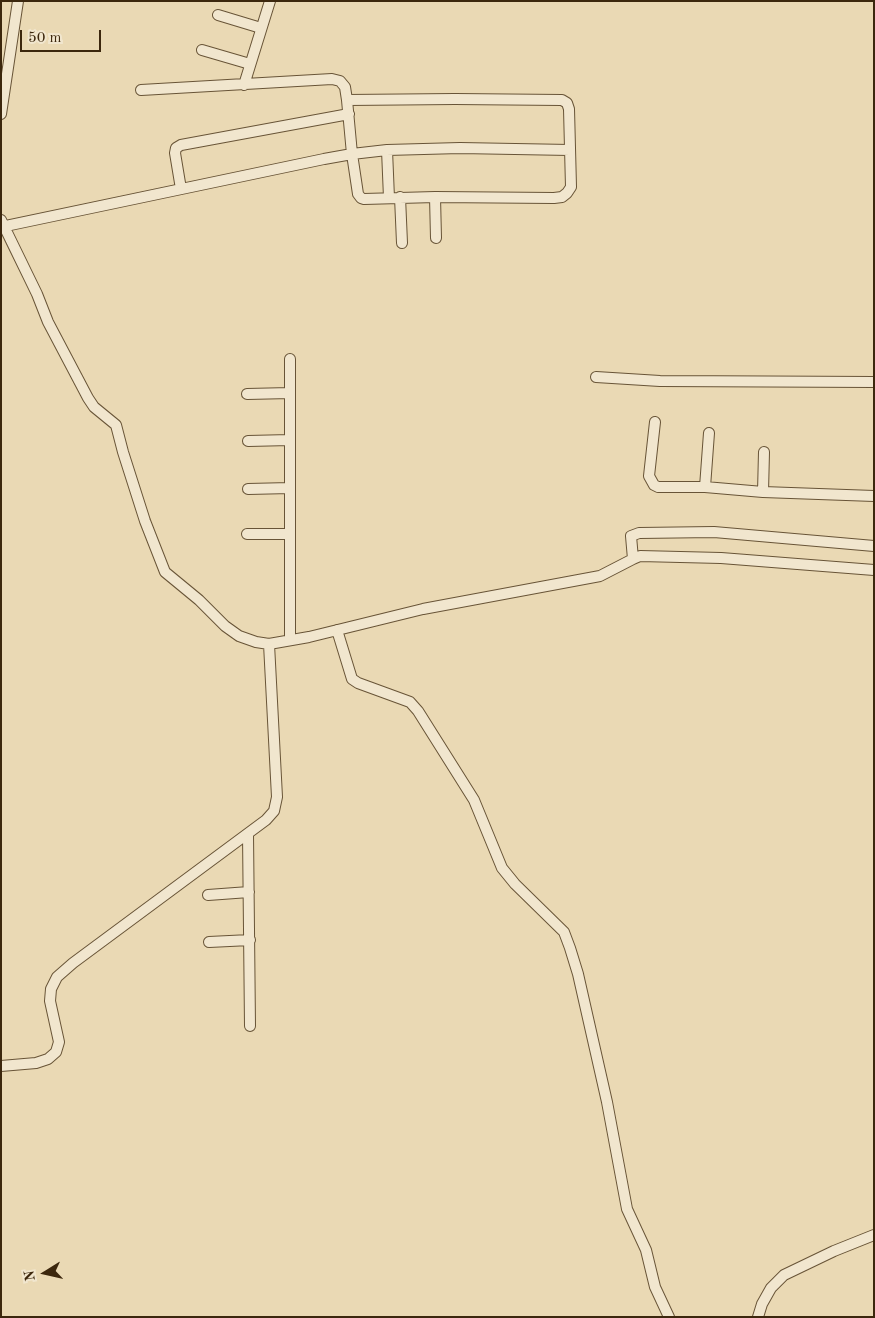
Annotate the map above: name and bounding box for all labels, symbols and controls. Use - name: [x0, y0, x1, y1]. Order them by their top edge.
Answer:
- scale bar: [22, 20, 104, 52]
- text: 50 m: [28, 31, 62, 46]
- north arrow: [20, 1248, 70, 1298]
- text: N: [22, 1269, 38, 1282]

